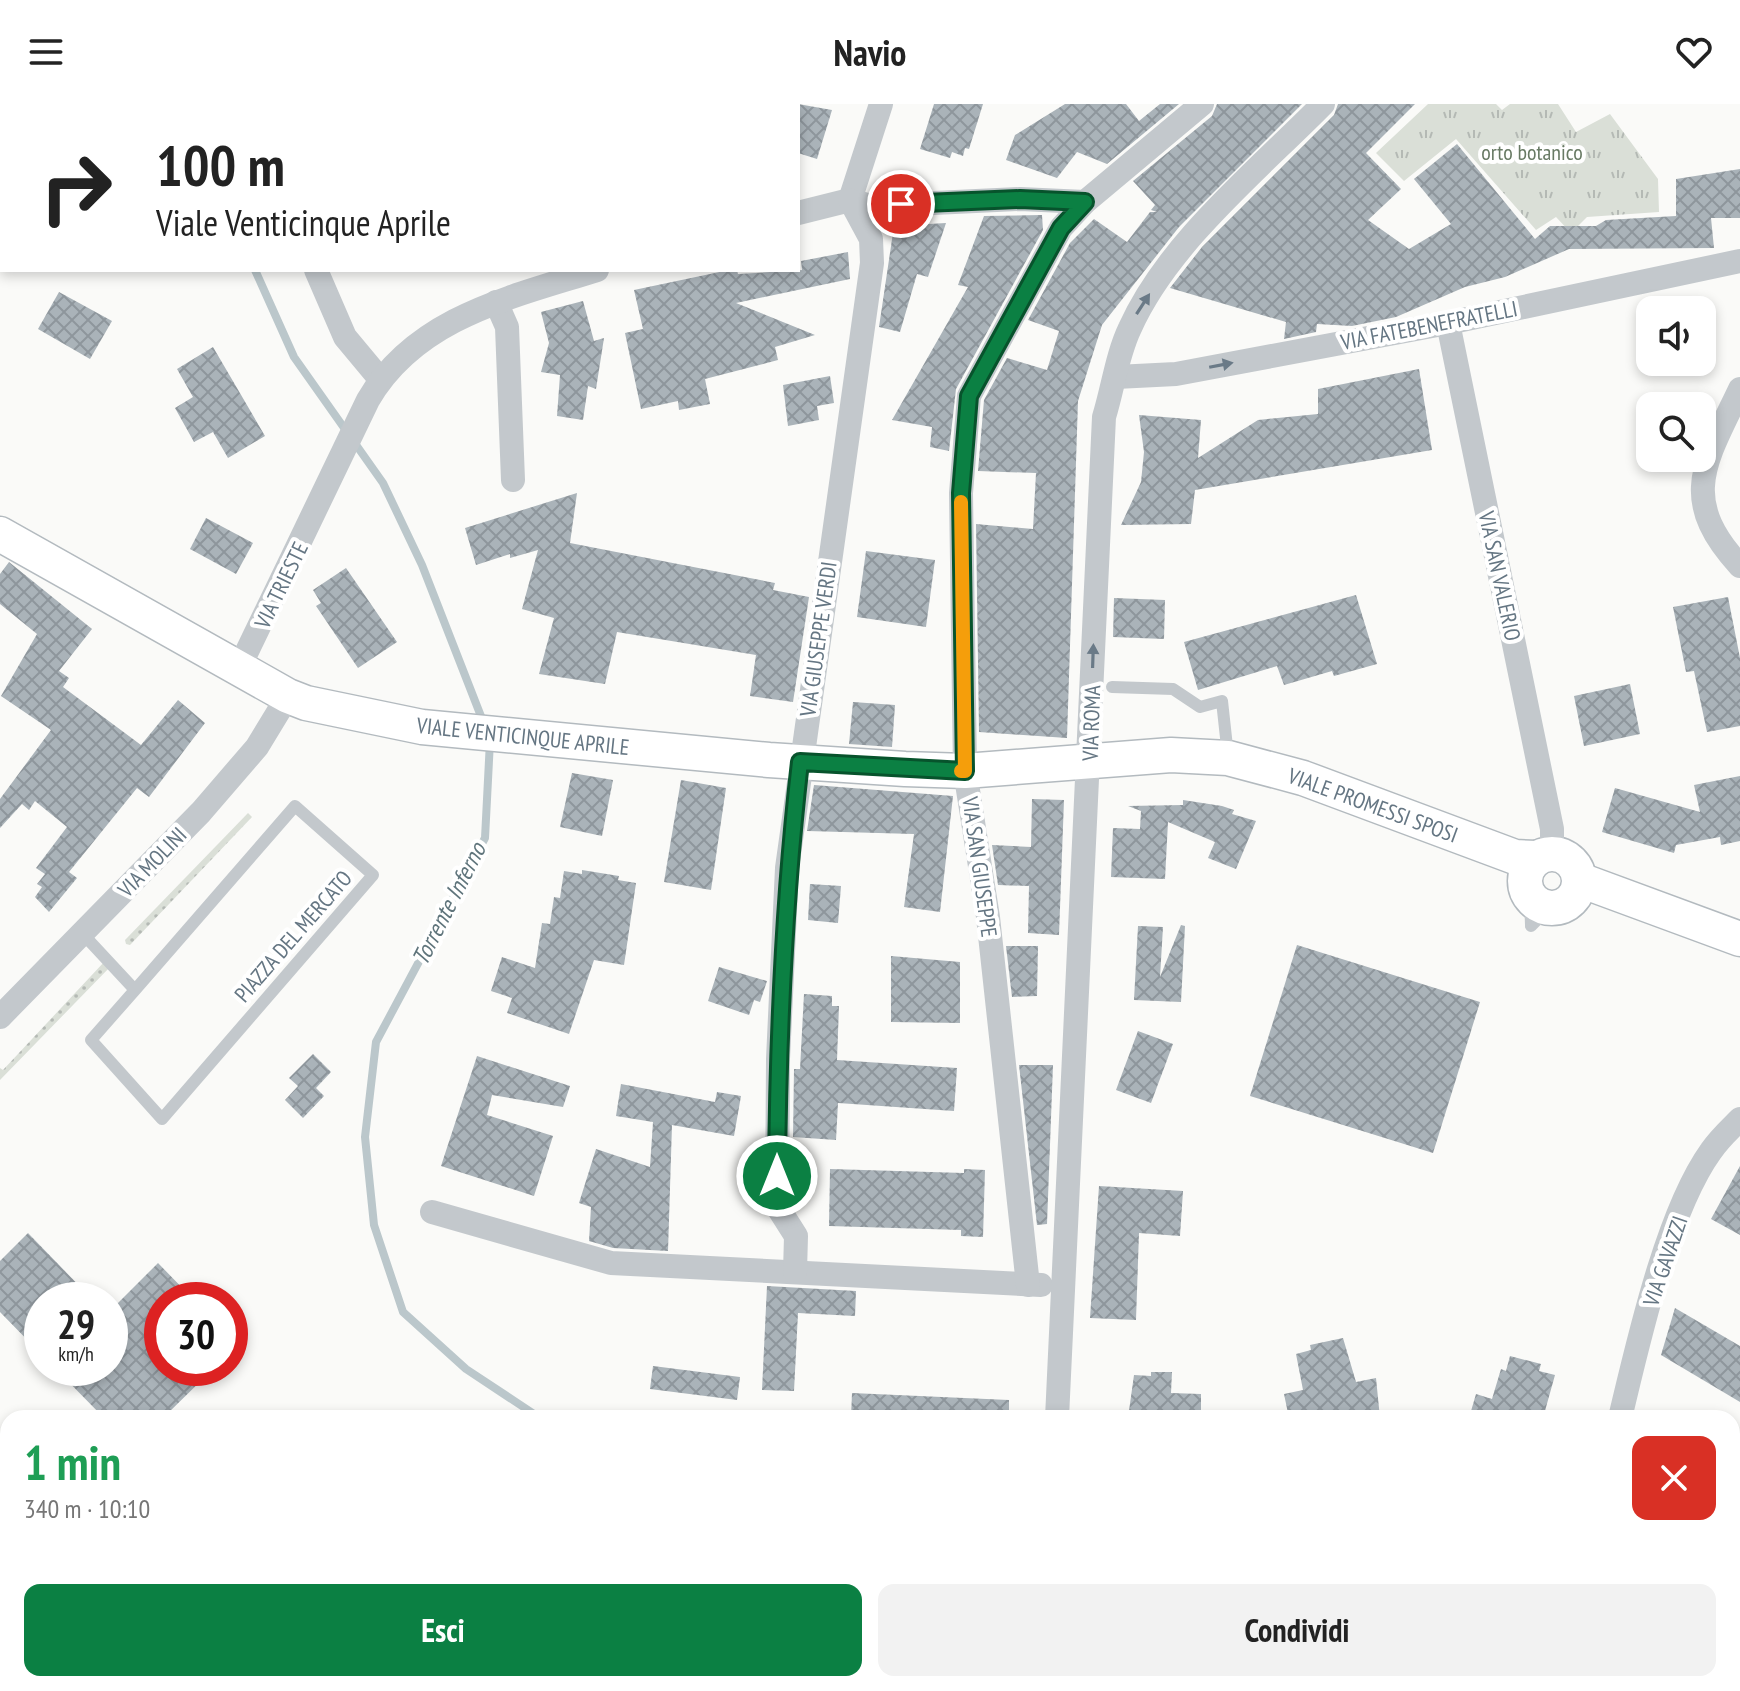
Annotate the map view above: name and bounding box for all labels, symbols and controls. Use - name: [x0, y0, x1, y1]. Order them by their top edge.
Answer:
- text: Navio: [834, 29, 906, 76]
- icon: menu: [24, 30, 68, 74]
- icon: heart: [1672, 30, 1716, 74]
- text: 100 m: [156, 129, 285, 201]
- icon: right: [24, 136, 128, 240]
- park label: orto botanico: [1481, 138, 1583, 166]
- pin: [867, 170, 935, 238]
- icon: arrive: [879, 182, 923, 226]
- text: Viale Venticinque Aprile: [156, 199, 451, 246]
- one-way arrow: [1136, 293, 1150, 315]
- street label: VIA FATEBENEFRATELLI: [1337, 294, 1520, 356]
- map controls: [1636, 296, 1716, 472]
- button: sound: [1636, 296, 1716, 376]
- one-way arrow: [1209, 359, 1234, 371]
- button: search: [1636, 392, 1716, 472]
- street label: VIA SAN VALERIO: [1472, 508, 1527, 643]
- street label: VIA TRIESTE: [248, 537, 314, 634]
- street label: VIA GIUSEPPE VERDI: [793, 560, 843, 719]
- one-way arrow: [1087, 643, 1100, 668]
- street label: VIA ROMA: [1076, 684, 1106, 763]
- street label: VIALE VENTICINQUE APRILE: [414, 711, 631, 761]
- street label: VIALE PROMESSI SPOSI: [1283, 761, 1462, 849]
- street label: VIA SAN GIUSEPPE: [956, 794, 1004, 939]
- street label: VIA MOLINI: [111, 821, 192, 904]
- water label: Torrente Inferno: [405, 836, 493, 970]
- street label: PIAZZA DEL MERCATO: [228, 864, 358, 1008]
- position arrow: [735, 1134, 819, 1218]
- street label: VIA GAVAZZI: [1636, 1212, 1693, 1311]
- speed limit sign: 30: [144, 1282, 248, 1386]
- text: 29: [57, 1298, 95, 1350]
- text: km/h: [58, 1341, 94, 1367]
- text: 1 min: [24, 1431, 121, 1493]
- button: close: [1632, 1436, 1716, 1520]
- text: 340 m · 10:10: [24, 1492, 150, 1525]
- button: Esci: [24, 1584, 862, 1676]
- button: Condividi: [878, 1584, 1716, 1676]

